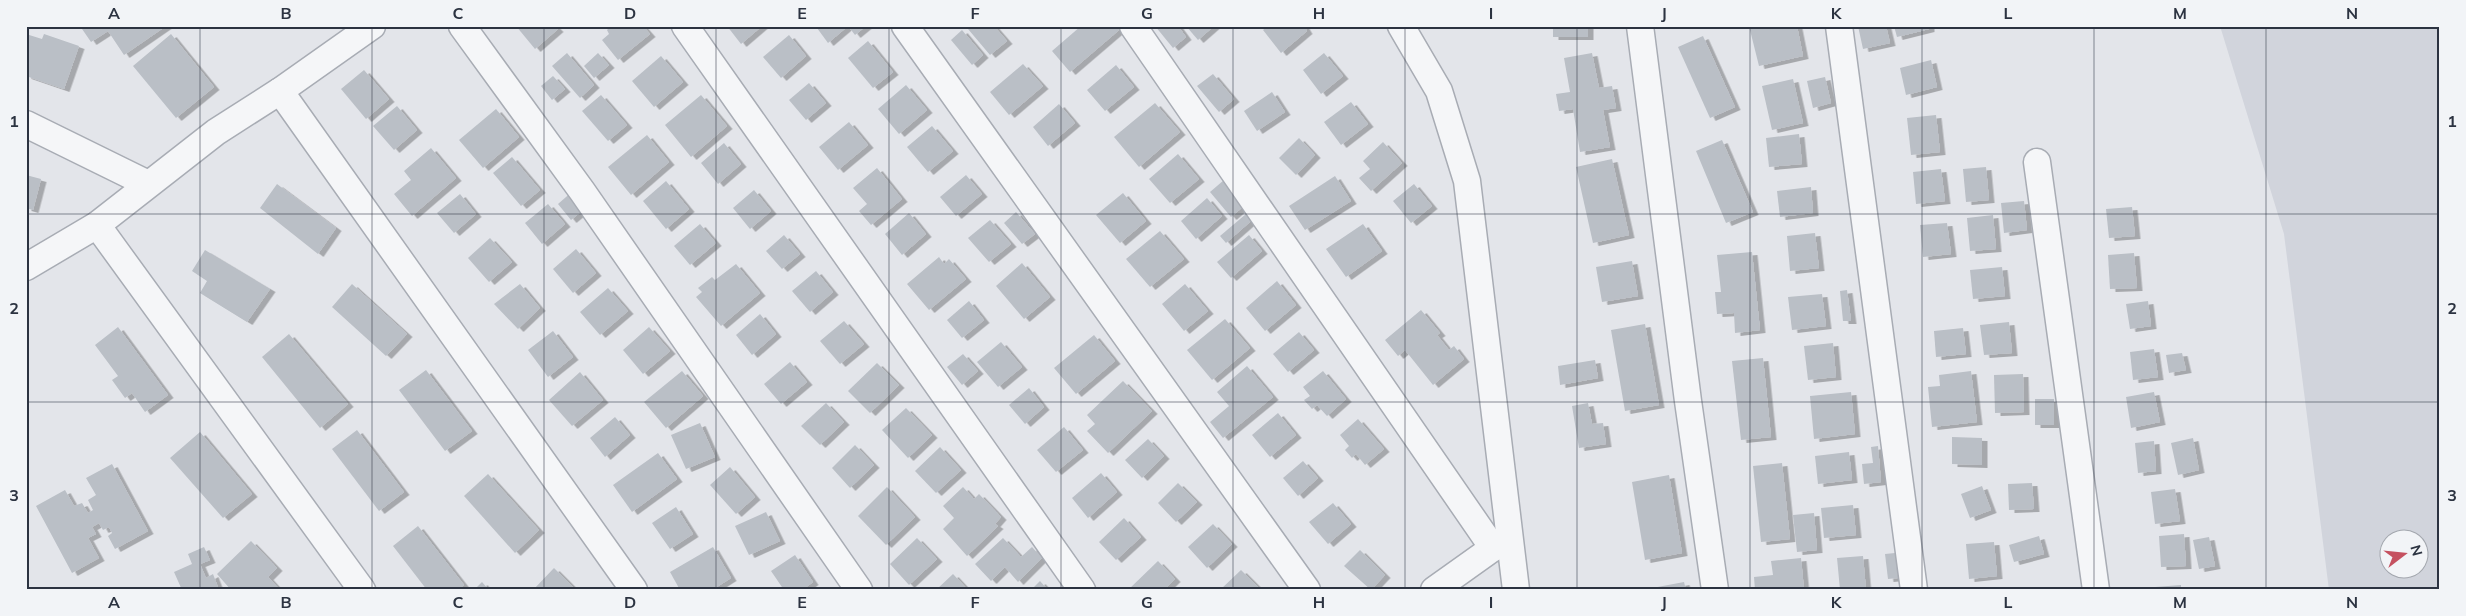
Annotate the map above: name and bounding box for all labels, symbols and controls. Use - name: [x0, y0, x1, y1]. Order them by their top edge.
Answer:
- text: A: [108, 3, 120, 23]
- text: B: [280, 3, 292, 23]
- text: C: [453, 3, 464, 23]
- text: D: [624, 3, 636, 23]
- text: E: [797, 3, 807, 23]
- text: F: [970, 3, 980, 23]
- text: G: [1141, 3, 1153, 23]
- text: H: [1313, 3, 1325, 23]
- text: I: [1489, 3, 1493, 23]
- text: J: [1661, 3, 1667, 23]
- text: K: [1831, 3, 1843, 23]
- text: L: [2004, 3, 2013, 23]
- text: M: [2173, 3, 2187, 23]
- text: N: [2346, 3, 2358, 23]
- text: 1: [9, 111, 19, 131]
- text: 1: [2447, 111, 2457, 131]
- text: 2: [9, 298, 19, 318]
- text: 2: [2447, 298, 2457, 318]
- text: 3: [9, 485, 19, 505]
- text: 3: [2447, 485, 2457, 505]
- north arrow: [2378, 528, 2428, 578]
- text: N: [2406, 543, 2427, 558]
- text: A: [108, 592, 120, 612]
- text: B: [280, 592, 292, 612]
- text: C: [453, 592, 464, 612]
- text: D: [624, 592, 636, 612]
- text: E: [797, 592, 807, 612]
- text: F: [970, 592, 980, 612]
- text: G: [1141, 592, 1153, 612]
- text: H: [1313, 592, 1325, 612]
- text: I: [1489, 592, 1493, 612]
- text: J: [1661, 592, 1667, 612]
- text: K: [1831, 592, 1843, 612]
- text: L: [2004, 592, 2013, 612]
- text: M: [2173, 592, 2187, 612]
- text: N: [2346, 592, 2358, 612]

